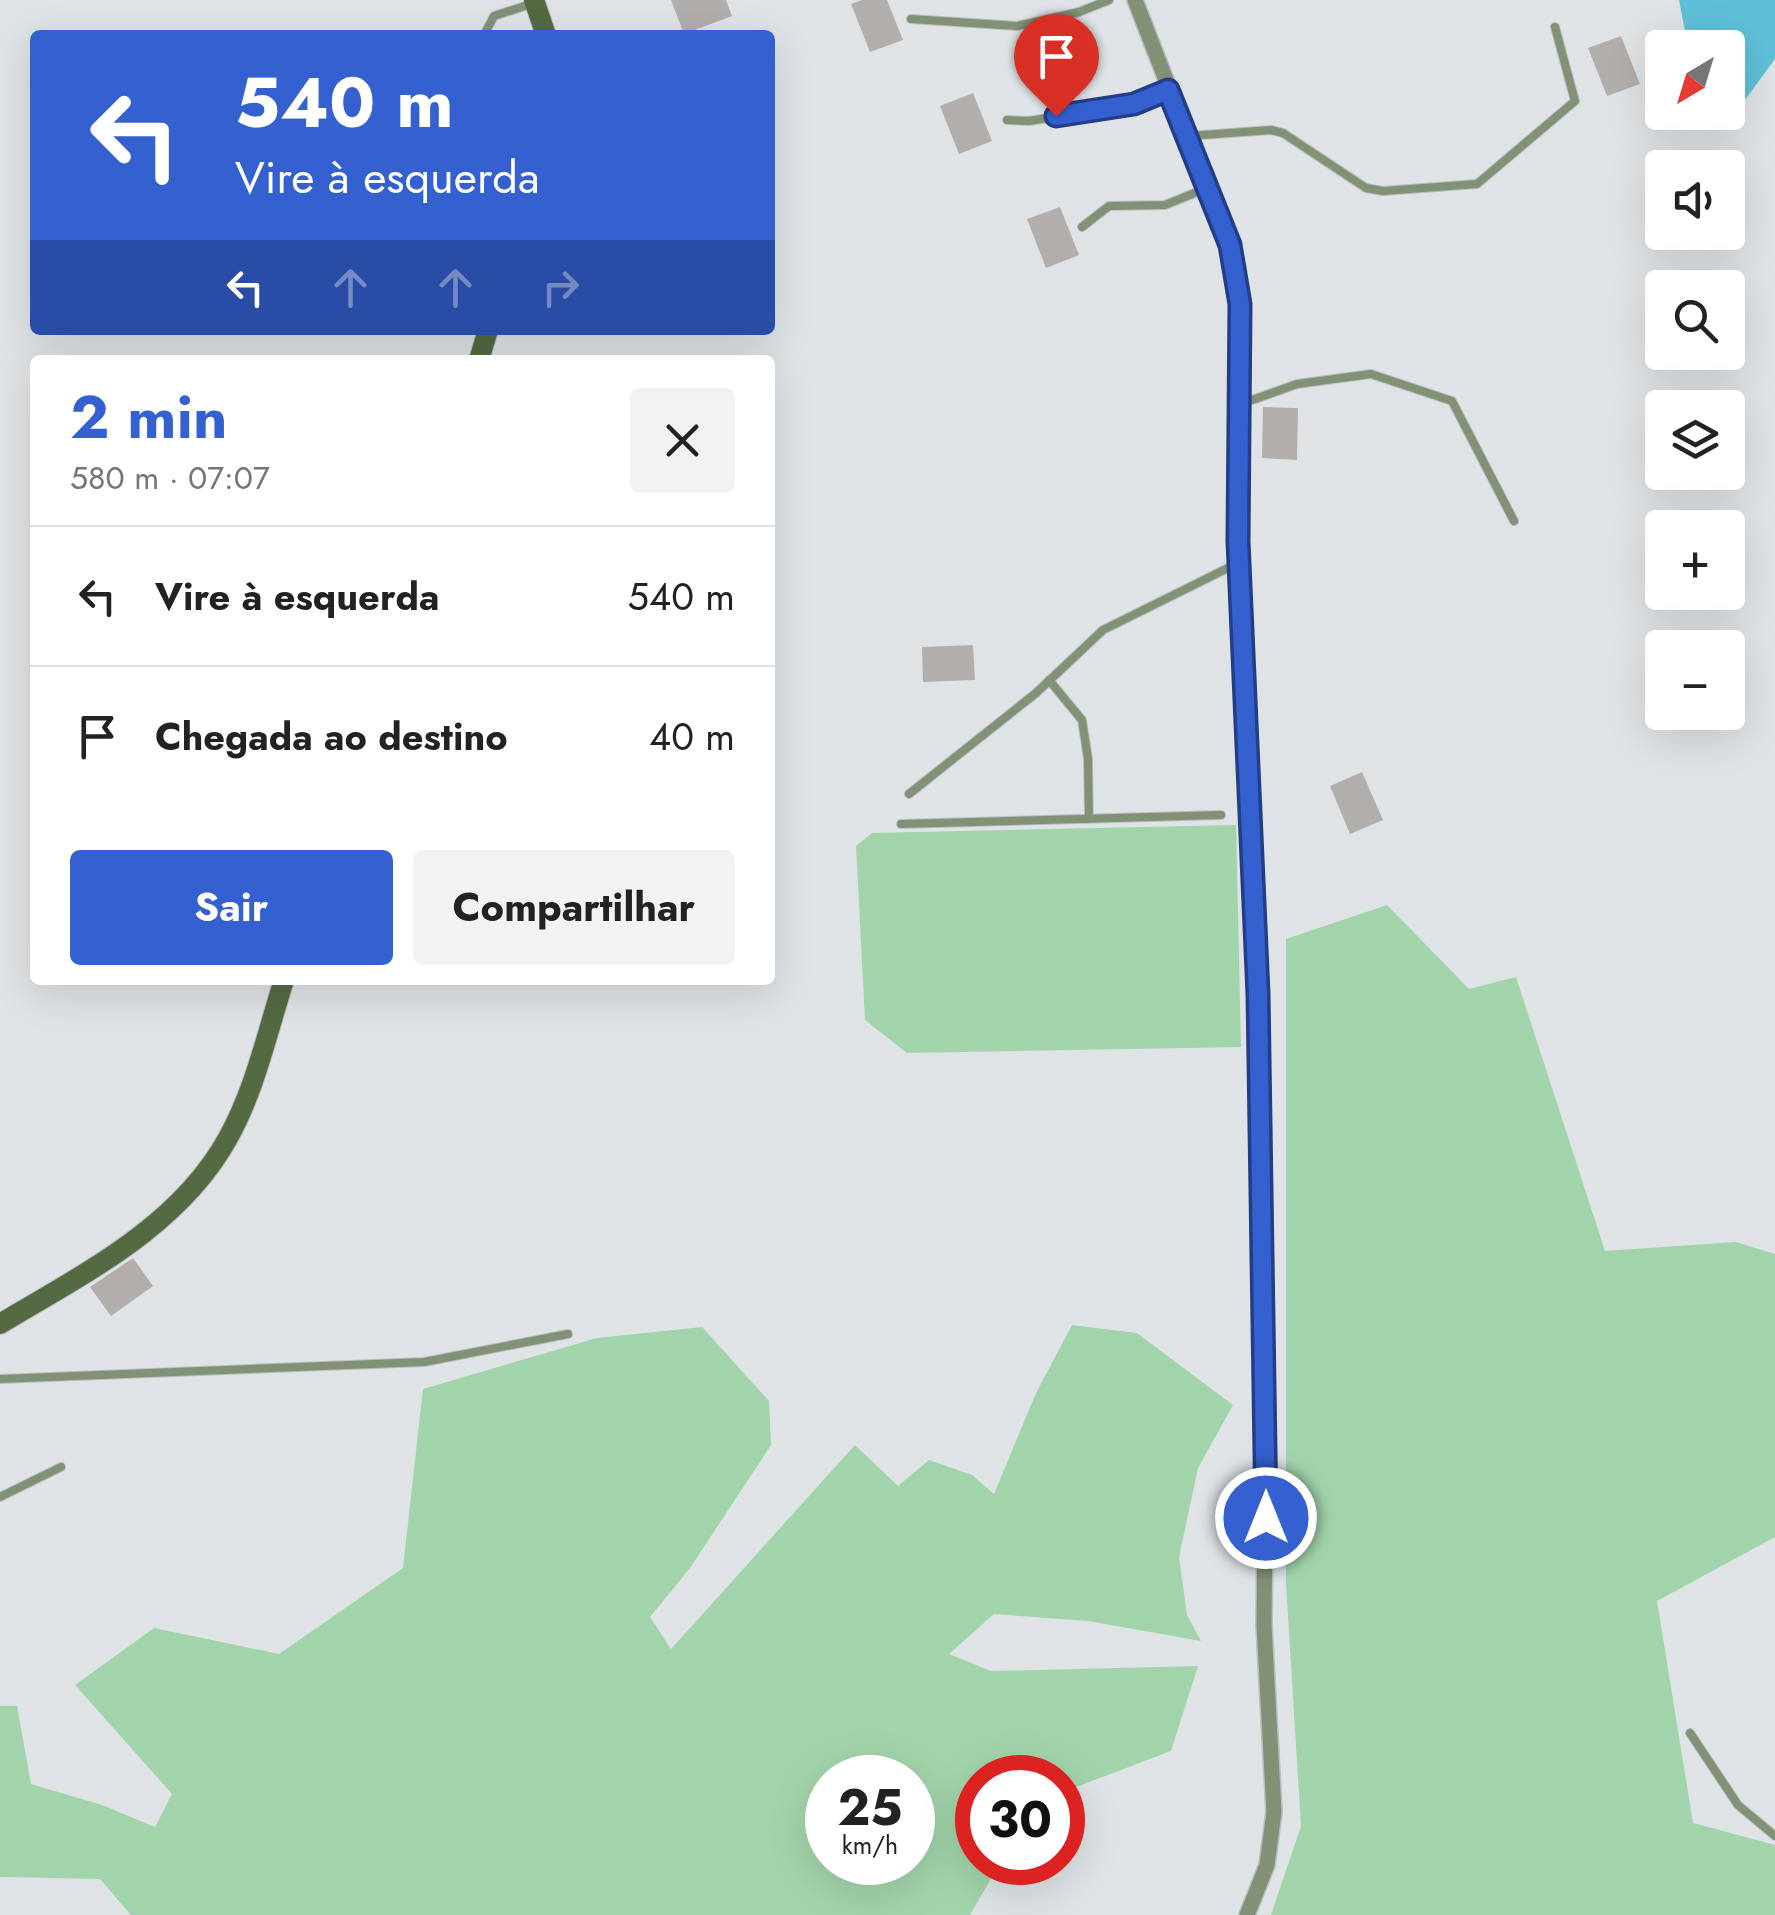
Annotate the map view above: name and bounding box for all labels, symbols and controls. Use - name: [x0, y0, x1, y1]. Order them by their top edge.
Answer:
- pin: [1014, 14, 1099, 117]
- icon: arrive: [1029, 29, 1084, 84]
- north arrow: [1645, 30, 1745, 130]
- map controls: [1645, 30, 1745, 730]
- text: 540 m: [235, 52, 454, 153]
- icon: left: [70, 70, 200, 200]
- text: Vire à esquerda: [235, 145, 540, 210]
- button: sound: [1645, 150, 1745, 250]
- icon: left: [218, 260, 273, 315]
- icon: ahead: [323, 260, 378, 315]
- icon: ahead: [428, 260, 483, 315]
- icon: right: [533, 260, 588, 315]
- button: search: [1645, 270, 1745, 370]
- text: 2 min: [70, 374, 228, 461]
- button: close: [630, 388, 735, 493]
- button: layers: [1645, 390, 1745, 490]
- text: 580 m · 07:07: [70, 455, 270, 501]
- button: +: [1645, 510, 1745, 610]
- icon: left: [70, 569, 125, 624]
- text: Vire à esquerda: [155, 569, 439, 624]
- text: 540 m: [628, 569, 735, 624]
- button: −: [1645, 630, 1745, 730]
- icon: arrive: [70, 709, 125, 764]
- text: Chegada ao destino: [155, 709, 508, 764]
- text: 40 m: [649, 709, 735, 764]
- button: Sair: [70, 850, 393, 965]
- button: Compartilhar: [413, 850, 735, 965]
- position arrow: [1214, 1466, 1318, 1570]
- speed limit sign: 30: [955, 1755, 1085, 1885]
- text: 25: [837, 1771, 903, 1844]
- text: km/h: [842, 1827, 898, 1863]

